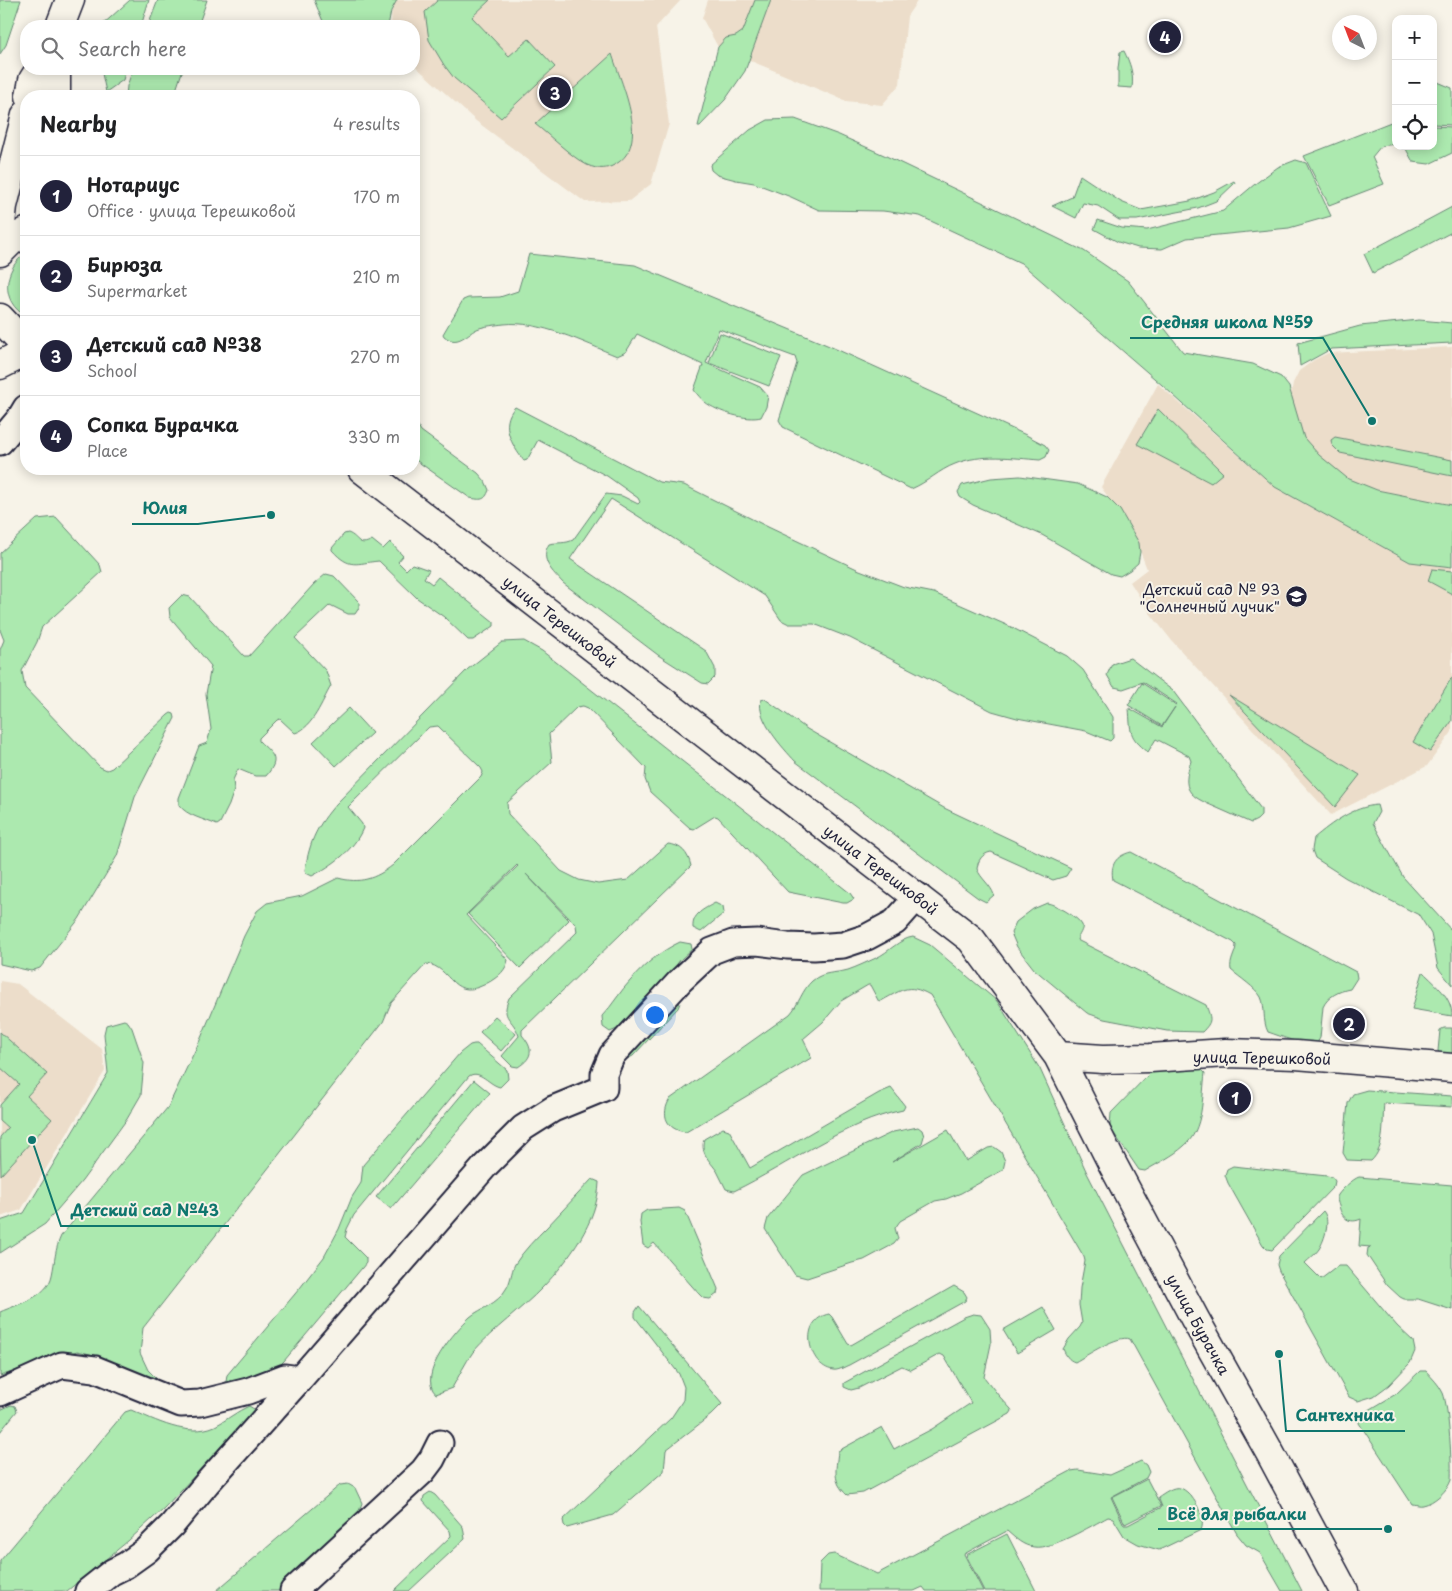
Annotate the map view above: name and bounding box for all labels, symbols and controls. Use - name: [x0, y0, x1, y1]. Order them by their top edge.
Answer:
- north arrow: [1332, 15, 1377, 60]
- map controls: [1392, 15, 1437, 150]
- button: +: [1392, 15, 1437, 60]
- pin: 4: [1149, 18, 1181, 56]
- search box: [20, 20, 420, 75]
- icon: search: [38, 34, 66, 62]
- text: Search here: [78, 34, 187, 62]
- button: −: [1392, 60, 1437, 105]
- pin: 3: [539, 74, 571, 112]
- button: locate: [1392, 105, 1437, 150]
- text: Nearby: [40, 107, 117, 139]
- text: 4 results: [333, 111, 400, 135]
- text: Нотариус: [87, 170, 180, 198]
- text: 1: [52, 184, 60, 208]
- text: 170 m: [354, 184, 400, 208]
- text: Office · улица Терешковой: [87, 198, 296, 222]
- text: Бирюза: [87, 250, 163, 278]
- text: 2: [50, 264, 62, 288]
- text: 210 m: [352, 264, 400, 288]
- text: Supermarket: [87, 278, 187, 302]
- callout: Средняя школа №59: [1130, 307, 1323, 338]
- text: Средняя школа №59: [1141, 309, 1313, 333]
- text: Детский сад №38: [87, 330, 262, 358]
- text: 3: [51, 344, 61, 368]
- text: 270 m: [350, 344, 400, 368]
- text: School: [87, 358, 137, 382]
- text: Сопка Бурачка: [87, 410, 239, 438]
- text: 4: [51, 424, 61, 448]
- text: 330 m: [347, 424, 400, 448]
- text: Place: [87, 438, 128, 462]
- callout: Юлия: [132, 493, 198, 524]
- text: Юлия: [142, 495, 188, 519]
- street label: улица Терешковой: [499, 569, 621, 673]
- place label: Детский сад № 93 "Солнечный лучик": [1139, 577, 1280, 617]
- school or university icon: Детский сад № 93 "Солнечный лучик": [1284, 585, 1308, 609]
- street label: улица Терешковой: [819, 818, 943, 920]
- your location: [642, 1002, 668, 1028]
- pin: 2: [1333, 1005, 1365, 1043]
- street label: улица Терешковой: [1193, 1044, 1331, 1070]
- pin: 1: [1219, 1079, 1251, 1117]
- callout: Детский сад №43: [61, 1195, 229, 1226]
- text: Детский сад №43: [70, 1197, 219, 1221]
- street label: улица Бурачка: [1162, 1269, 1237, 1379]
- callout: Сантехника: [1286, 1400, 1405, 1431]
- text: Сантехника: [1295, 1402, 1395, 1426]
- callout: Всё для рыбалки: [1158, 1498, 1317, 1529]
- text: Всё для рыбалки: [1167, 1501, 1307, 1525]

